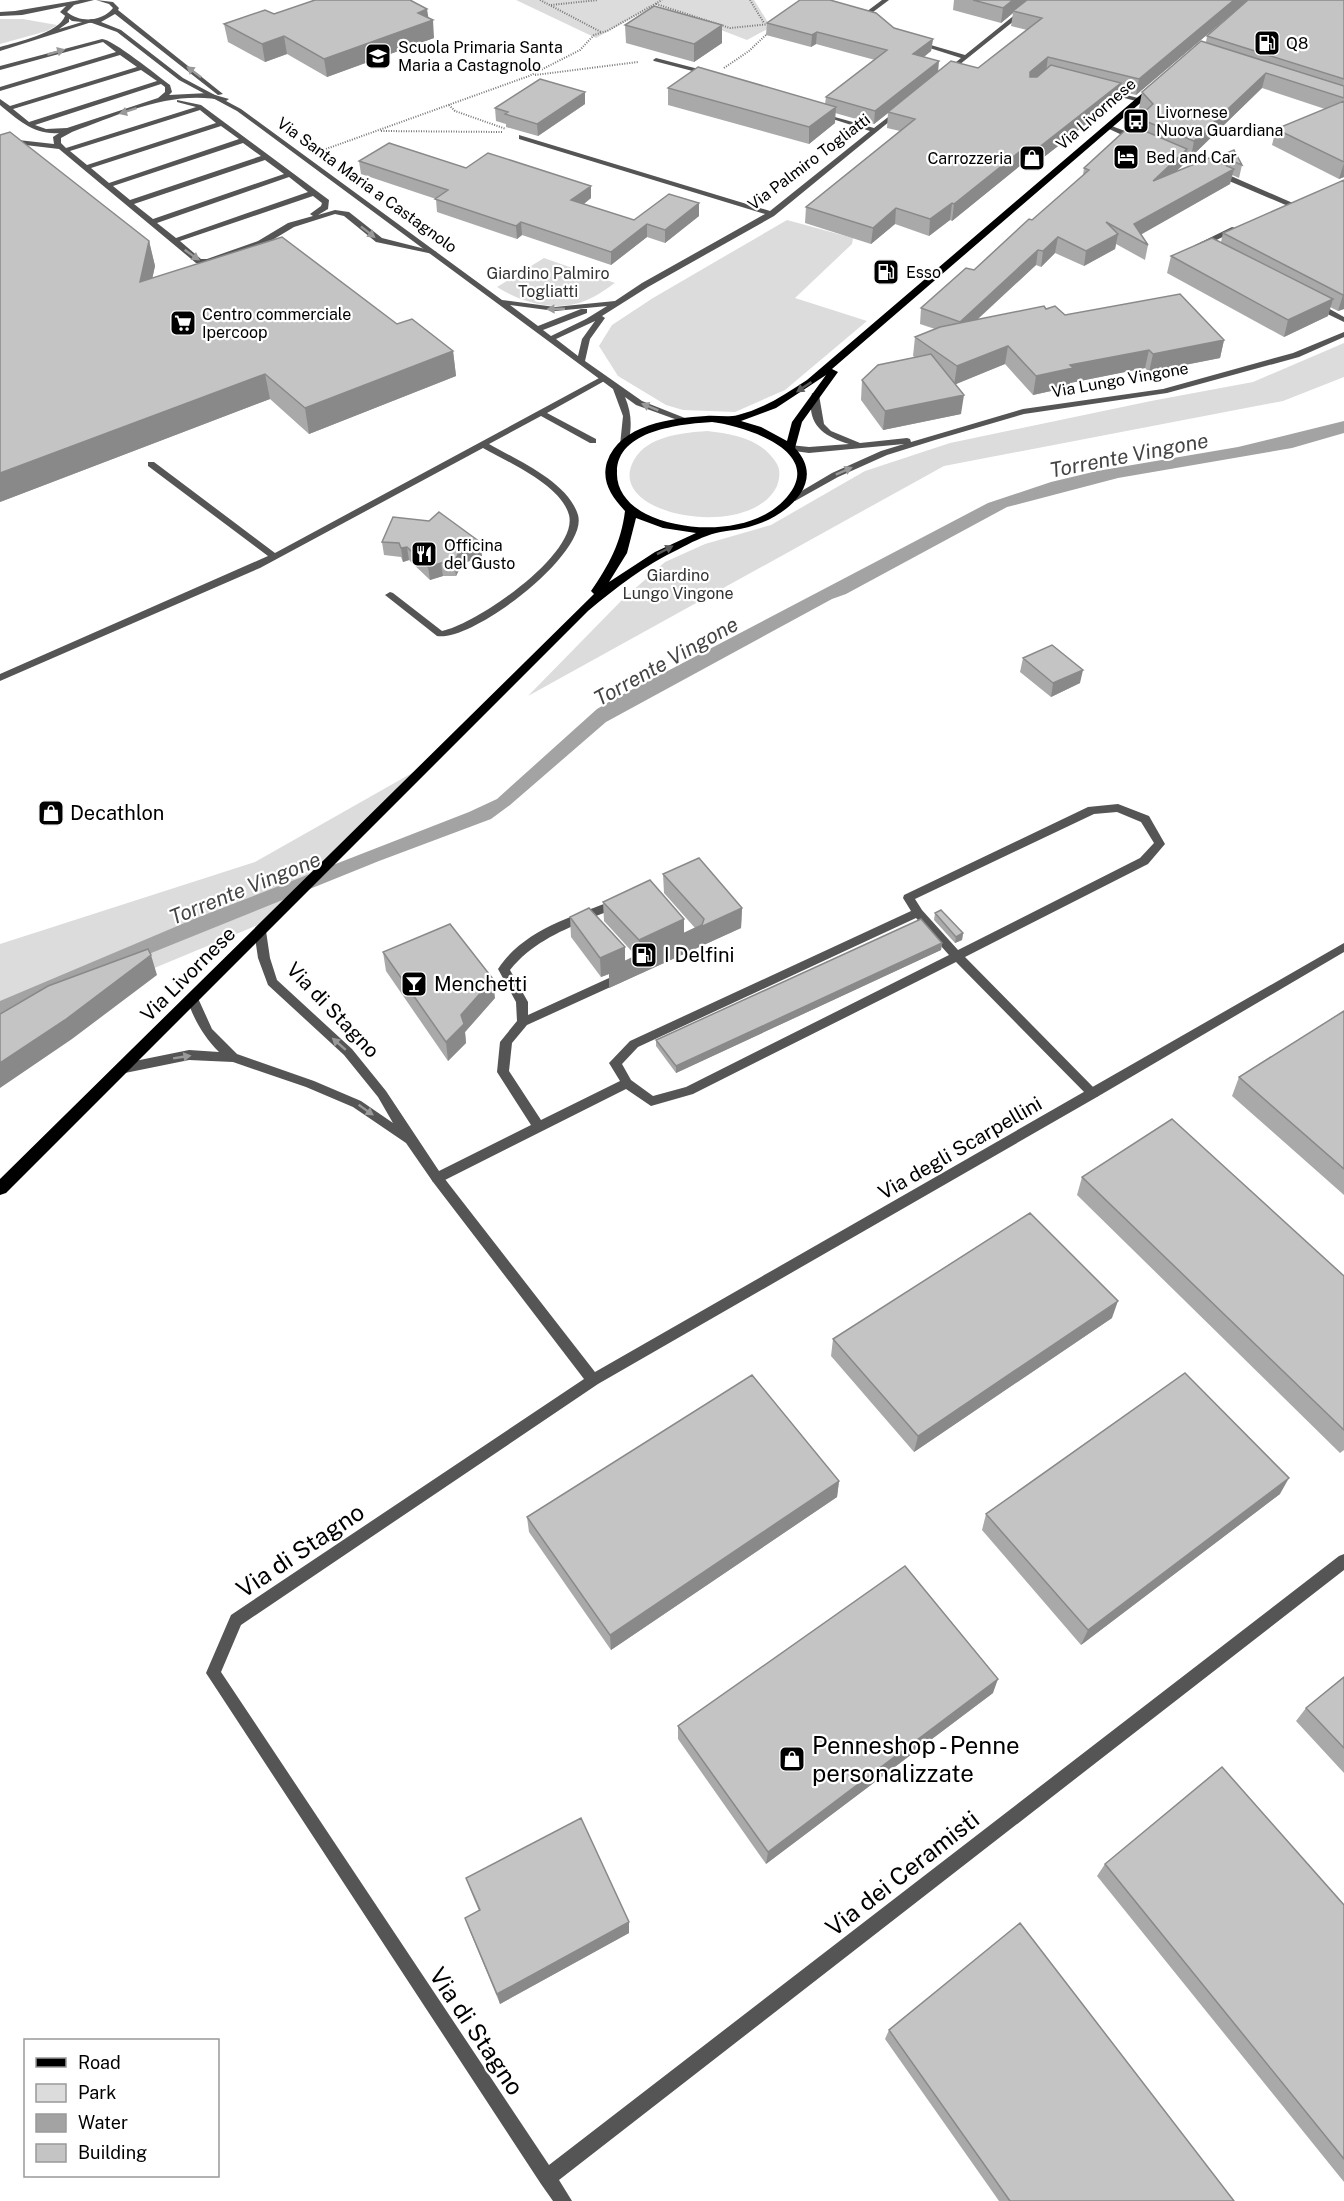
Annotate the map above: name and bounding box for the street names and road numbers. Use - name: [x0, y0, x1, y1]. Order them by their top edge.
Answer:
- street label: Via Livornese: [1052, 74, 1140, 154]
- street label: Via Palmiro Togliatti: [744, 110, 874, 214]
- street label: Via Santa Maria a Castagnolo: [273, 113, 461, 257]
- street label: Via Lungo Vingone: [1050, 359, 1190, 401]
- street label: Via Livornese: [136, 922, 240, 1026]
- street label: Via di Stagno: [282, 957, 384, 1063]
- street label: Via degli Scarpellini: [874, 1091, 1046, 1205]
- street label: Via di Stagno: [231, 1497, 369, 1603]
- street label: Via dei Ceramisti: [820, 1804, 984, 1942]
- street label: Via di Stagno: [424, 1962, 530, 2100]

